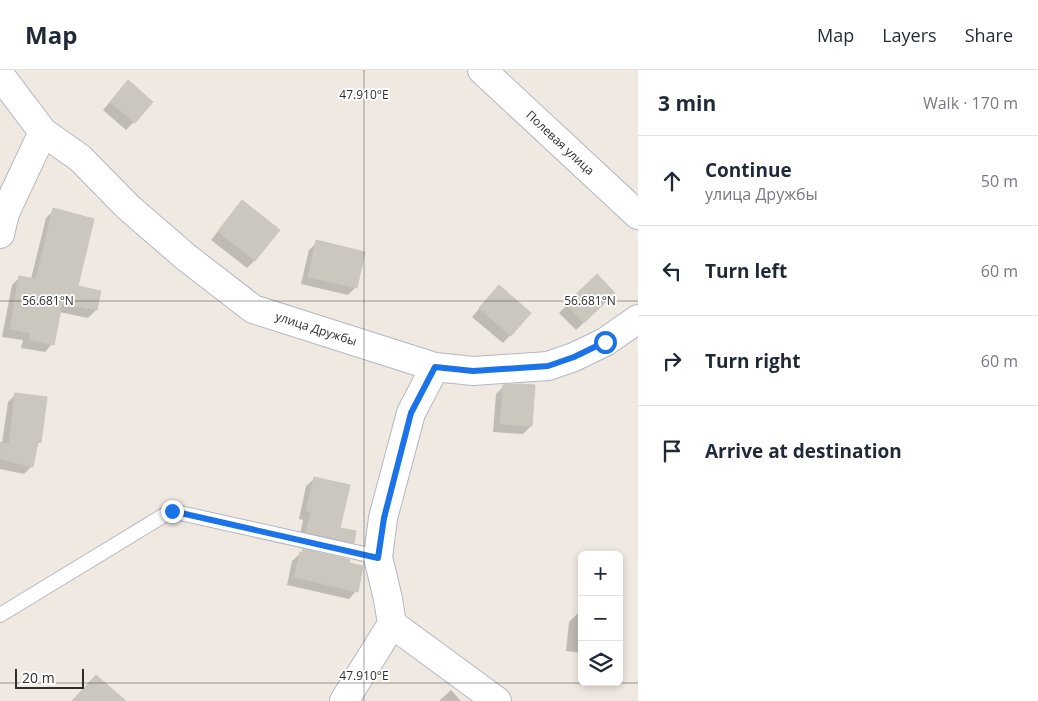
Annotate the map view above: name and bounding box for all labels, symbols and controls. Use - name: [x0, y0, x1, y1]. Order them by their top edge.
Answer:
- text: Map: [25, 18, 77, 51]
- text: Map: [817, 23, 854, 47]
- text: Layers: [882, 23, 937, 47]
- text: Share: [965, 23, 1013, 47]
- text: 47.910°E: [339, 86, 389, 103]
- text: 3 min: [658, 89, 716, 117]
- text: Walk · 170 m: [923, 92, 1018, 114]
- street label: Полевая улица: [523, 107, 598, 179]
- text: Continue: [705, 157, 792, 183]
- icon: ahead: [658, 167, 686, 195]
- text: 50 m: [981, 170, 1018, 192]
- text: улица Дружбы: [705, 183, 818, 205]
- icon: left: [658, 257, 686, 285]
- text: Turn left: [705, 258, 787, 284]
- text: 60 m: [981, 260, 1018, 282]
- text: 56.681°N: [22, 292, 74, 309]
- text: 56.681°N: [564, 292, 616, 309]
- street label: улица Дружбы: [273, 307, 359, 350]
- route start: [594, 331, 617, 354]
- icon: right: [658, 347, 686, 375]
- text: Turn right: [705, 348, 800, 374]
- text: 60 m: [981, 350, 1018, 372]
- icon: arrive: [658, 437, 686, 465]
- text: Arrive at destination: [705, 438, 902, 464]
- route end: [161, 500, 184, 523]
- map controls: [578, 551, 623, 686]
- button: +: [578, 551, 623, 596]
- button: −: [578, 596, 623, 641]
- button: layers: [578, 641, 623, 686]
- scale bar: [15, 666, 84, 689]
- text: 47.910°E: [339, 667, 389, 684]
- text: 20 m: [22, 668, 55, 687]

